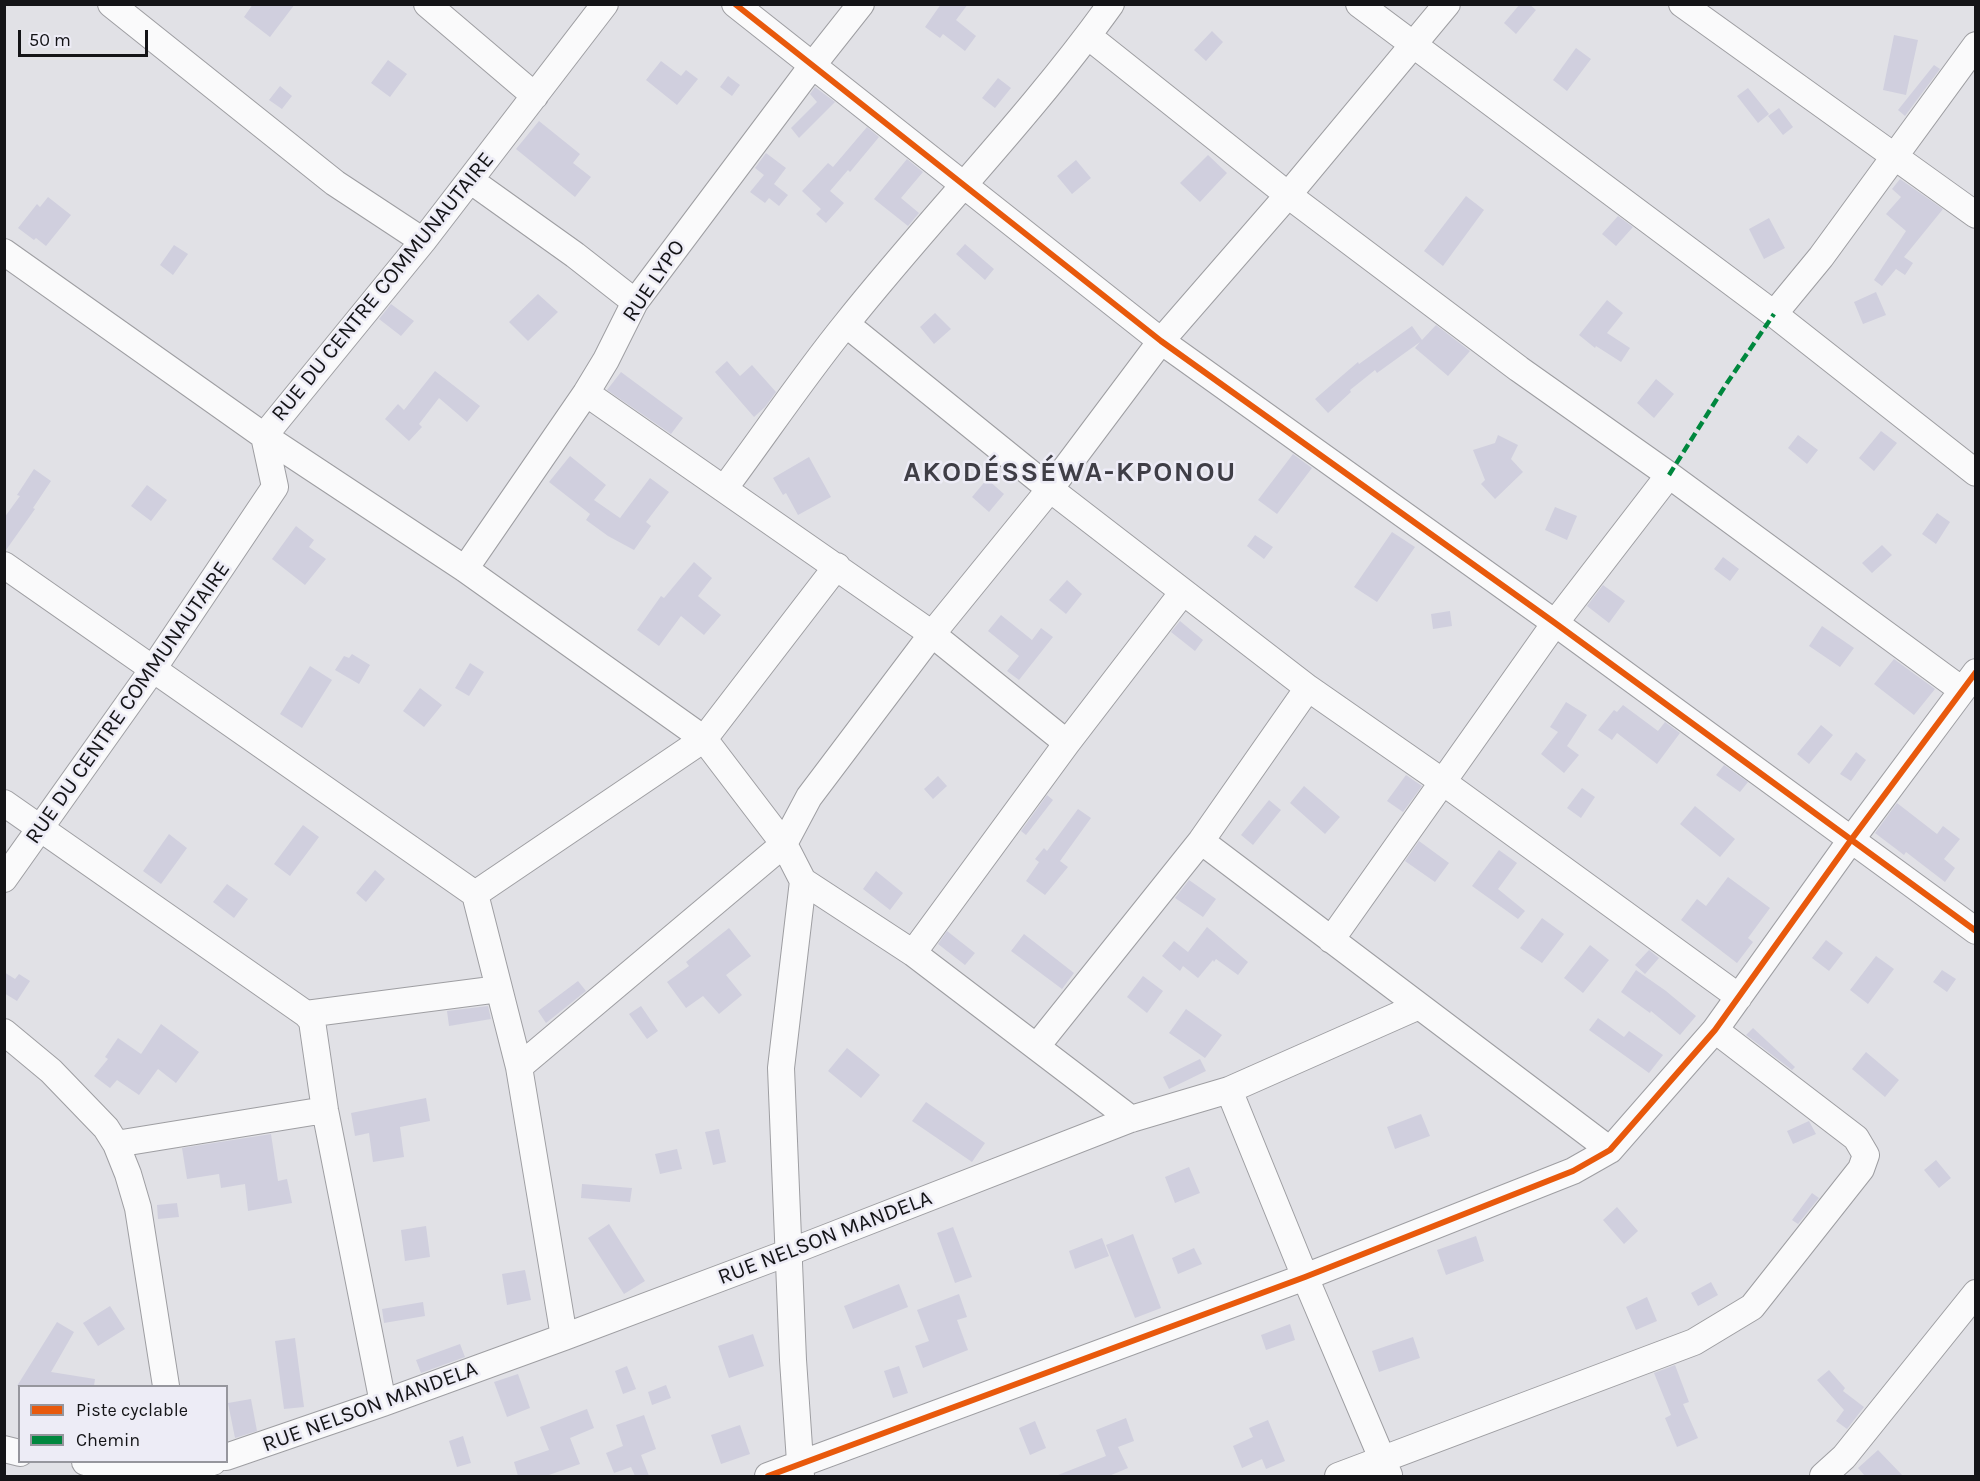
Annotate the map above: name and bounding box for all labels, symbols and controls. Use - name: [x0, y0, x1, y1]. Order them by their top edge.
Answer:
- scale bar: [21, 18, 152, 56]
- text: 50 m: [29, 29, 71, 51]
- street label: RUE DU CENTRE COMMUNAUTAIRE: [266, 147, 500, 427]
- street label: RUE LYPO: [617, 235, 691, 327]
- district label: AKODÉSSÉWA-KPONOU: [903, 456, 1237, 490]
- street label: RUE DU CENTRE COMMUNAUTAIRE: [20, 557, 236, 849]
- street label: RUE NELSON MANDELA: [714, 1185, 936, 1291]
- street label: RUE NELSON MANDELA: [259, 1356, 481, 1458]
- legend: [18, 1385, 228, 1463]
- text: Piste cyclable: [76, 1399, 188, 1421]
- text: Chemin: [76, 1429, 140, 1451]

